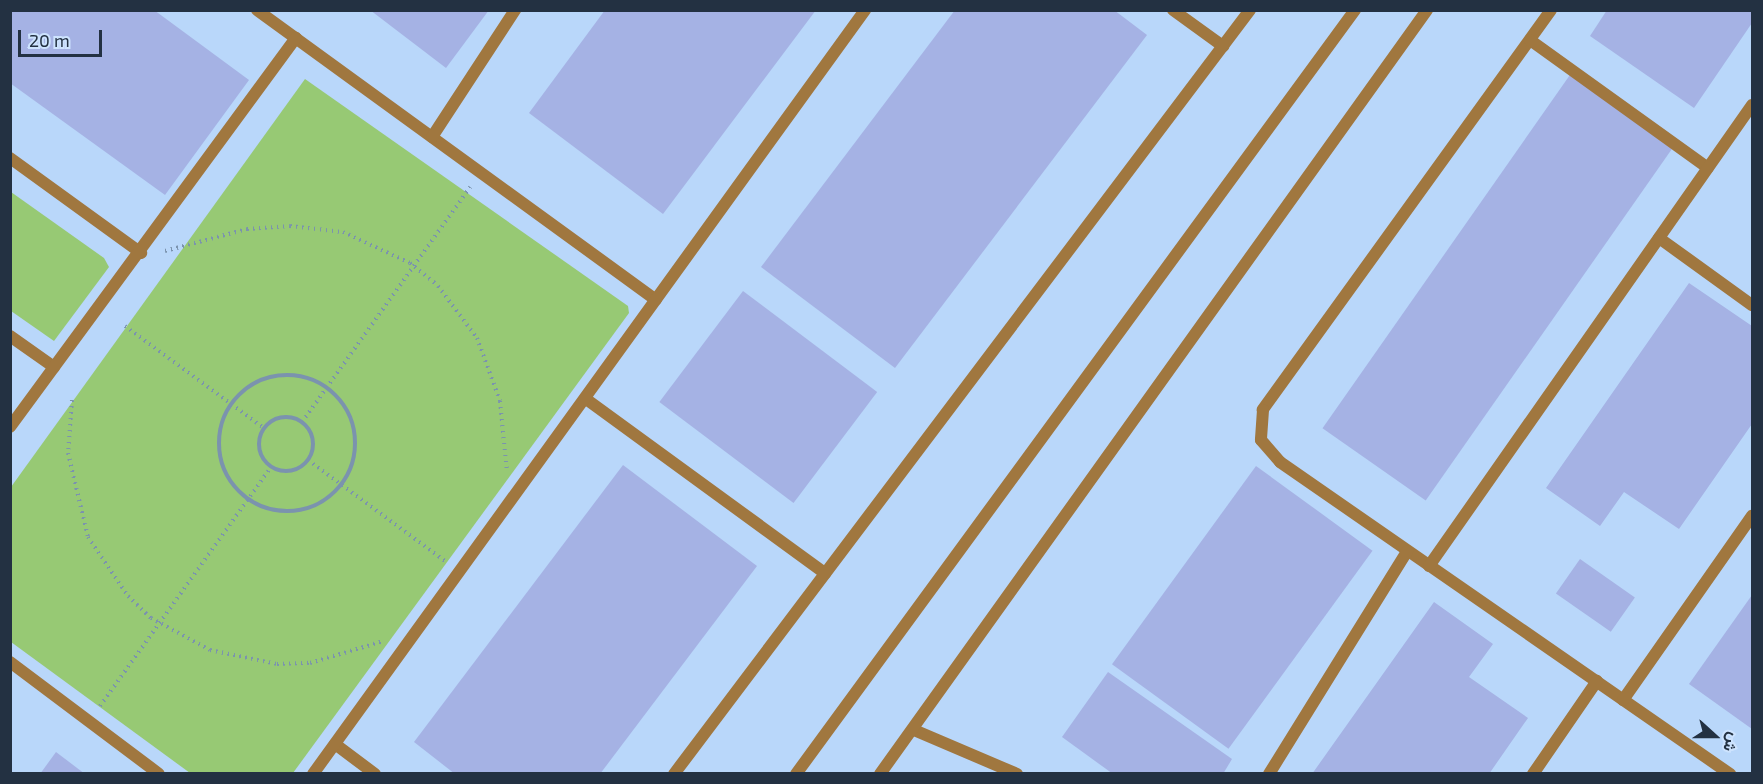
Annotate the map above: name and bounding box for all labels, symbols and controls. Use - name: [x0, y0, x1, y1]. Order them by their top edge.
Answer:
- scale bar: [21, 18, 105, 56]
- text: 20 m: [29, 29, 70, 51]
- north arrow: [1685, 706, 1745, 766]
- text: ش: [1720, 730, 1745, 755]

